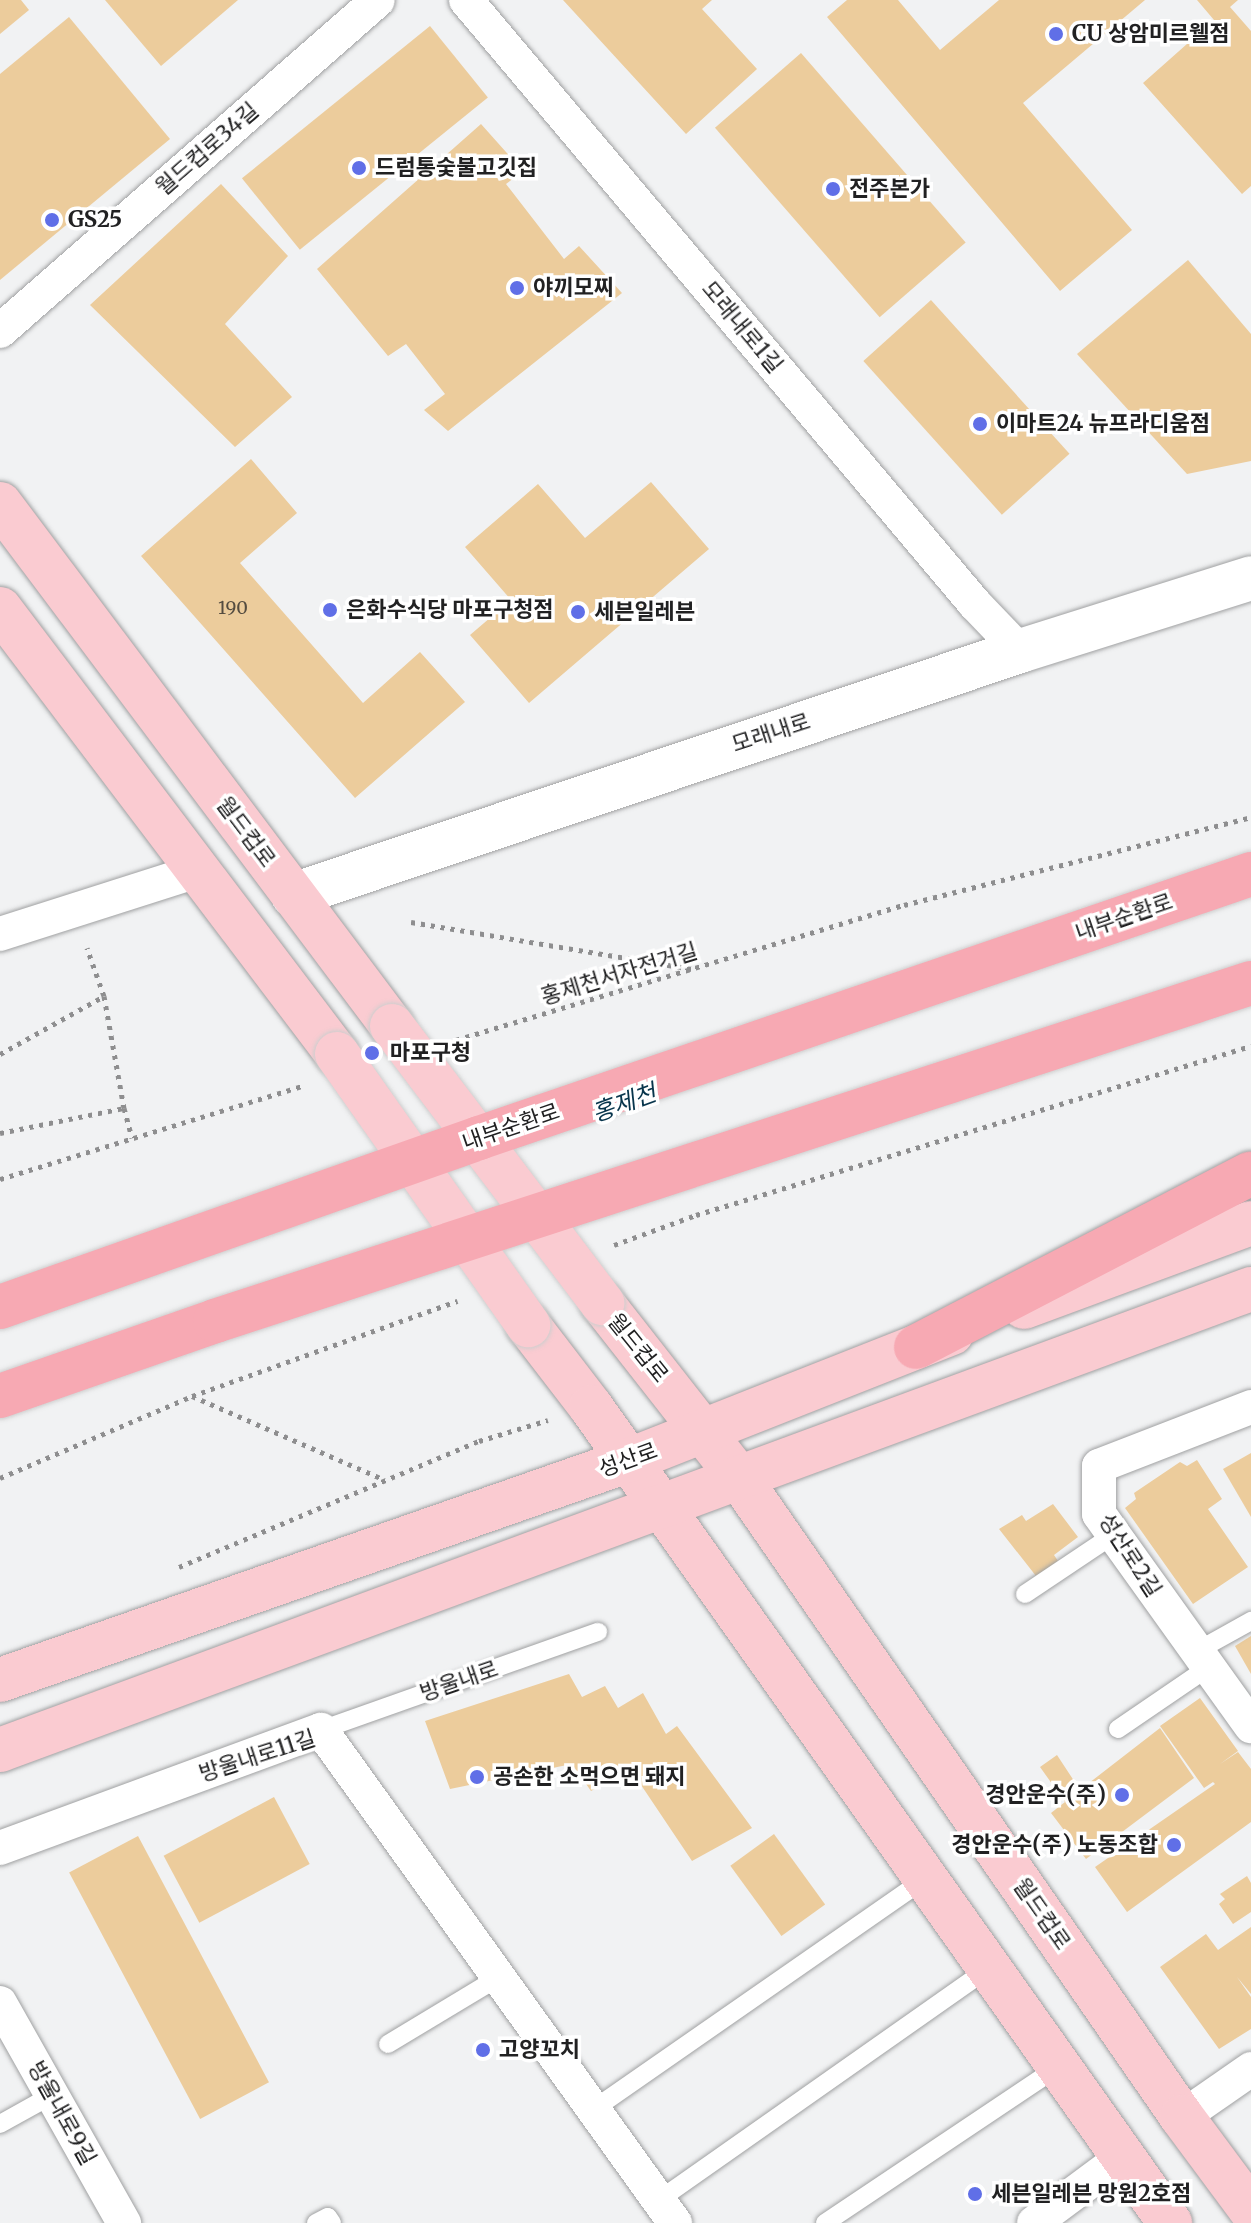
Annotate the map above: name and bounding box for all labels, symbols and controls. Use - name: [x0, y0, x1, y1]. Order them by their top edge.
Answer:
- place label: CU 상암미르웰점: [1072, 21, 1230, 47]
- marker: CU 상암미르웰점: [1047, 25, 1065, 43]
- street label: 월드컵로34길: [150, 97, 264, 201]
- place label: 드럼통숯불고깃집: [375, 155, 537, 181]
- marker: 드럼통숯불고깃집: [350, 159, 368, 177]
- place label: 전주본가: [849, 176, 930, 202]
- marker: 전주본가: [824, 180, 842, 198]
- place label: GS25: [68, 207, 122, 233]
- marker: GS25: [43, 211, 61, 229]
- place label: 야끼모찌: [533, 275, 614, 301]
- street label: 모래내로1길: [696, 276, 788, 378]
- marker: 야끼모찌: [508, 279, 526, 297]
- place label: 이마트24 뉴프라디움점: [996, 411, 1210, 437]
- marker: 이마트24 뉴프라디움점: [971, 415, 989, 433]
- house number: 190: [218, 597, 248, 619]
- place label: 은화수식당 마포구청점: [346, 597, 554, 623]
- place label: 세븐일레븐: [594, 599, 695, 625]
- marker: 은화수식당 마포구청점: [321, 601, 339, 619]
- marker: 세븐일레븐: [569, 603, 587, 621]
- street label: 모래내로: [728, 708, 814, 758]
- street label: 월드컵로: [211, 792, 281, 872]
- street label: 내부순환로: [1072, 888, 1176, 946]
- street label: 홍제천서자전거길: [538, 938, 700, 1010]
- place label: 마포구청: [390, 1040, 471, 1066]
- marker: 마포구청: [361, 1042, 383, 1064]
- water label: 홍제천: [588, 1078, 660, 1128]
- street label: 내부순환로: [459, 1098, 563, 1156]
- street label: 월드컵로: [602, 1308, 674, 1388]
- street label: 성산로: [595, 1437, 661, 1483]
- street label: 성산로2길: [1093, 1508, 1167, 1602]
- street label: 방울내로: [416, 1655, 502, 1707]
- street label: 방울내로11길: [196, 1725, 318, 1787]
- place label: 공손한 소먹으면 돼지: [493, 1764, 686, 1790]
- marker: 공손한 소먹으면 돼지: [468, 1768, 486, 1786]
- place label: 경안운수(주): [985, 1782, 1106, 1808]
- marker: 경안운수(주): [1113, 1786, 1131, 1804]
- place label: 경안운수(주) 노동조합: [951, 1832, 1158, 1858]
- marker: 경안운수(주) 노동조합: [1165, 1836, 1183, 1854]
- street label: 월드컵로: [1008, 1873, 1076, 1955]
- place label: 고양꼬치: [499, 2037, 580, 2063]
- marker: 고양꼬치: [474, 2041, 492, 2059]
- street label: 방울내로9길: [23, 2057, 101, 2169]
- place label: 세븐일레븐 망원2호점: [991, 2181, 1191, 2207]
- marker: 세븐일레븐 망원2호점: [966, 2185, 984, 2203]

